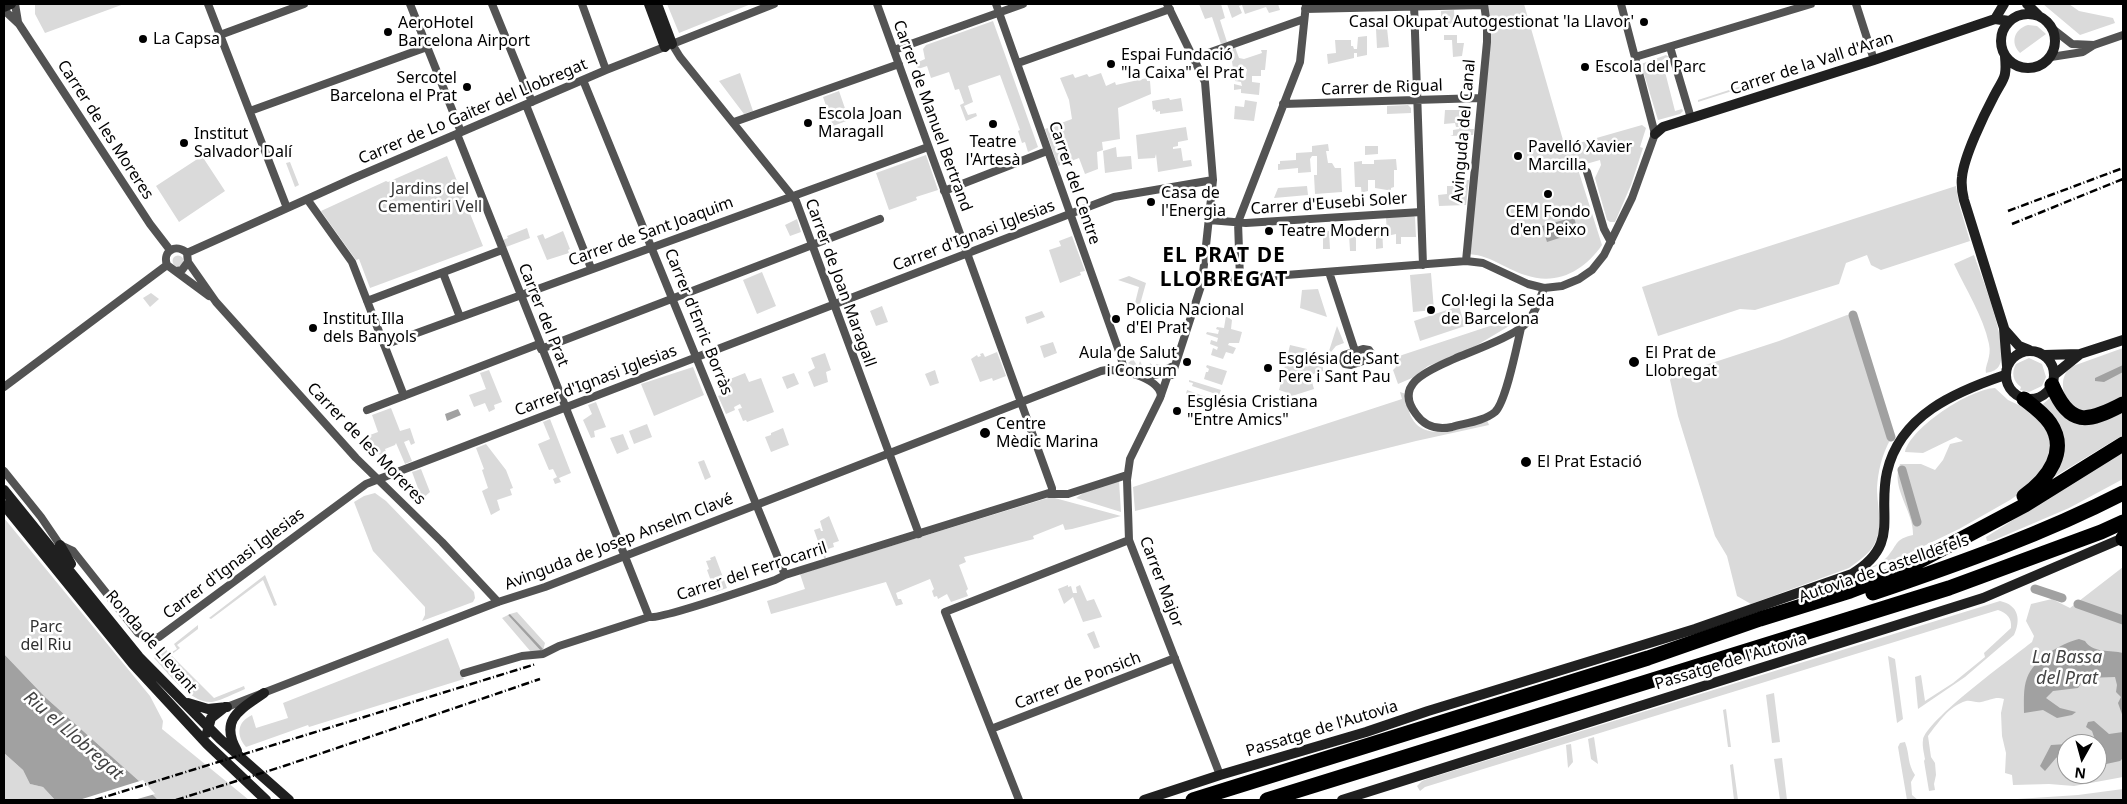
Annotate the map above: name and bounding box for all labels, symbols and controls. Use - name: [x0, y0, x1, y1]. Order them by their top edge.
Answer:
- place label: Casal Okupat Autogestionat 'la Llavor': [1349, 12, 1634, 32]
- place label: AeroHotel Barcelona Airport: [398, 13, 530, 51]
- marker: Casal Okupat Autogestionat 'la Llavor': [1638, 16, 1650, 28]
- street label: Carrer de Manuel Bertrand: [888, 18, 976, 214]
- marker: AeroHotel Barcelona Airport: [382, 26, 394, 38]
- place label: La Capsa: [153, 29, 220, 49]
- street label: Carrer de la Vall d'Aran: [1728, 29, 1896, 99]
- marker: La Capsa: [137, 33, 149, 45]
- place label: Espai Fundació "la Caixa" el Prat: [1121, 45, 1244, 83]
- street label: Carrer de Lo Gaiter del Llobregat: [356, 55, 590, 169]
- street label: Carrer de les Moreres: [53, 57, 157, 203]
- place label: Escola del Parc: [1595, 57, 1706, 77]
- marker: Espai Fundació "la Caixa" el Prat: [1105, 58, 1117, 70]
- street label: Avinguda del Canal: [1448, 58, 1480, 204]
- marker: Escola del Parc: [1579, 61, 1591, 73]
- place label: Sercotel Barcelona el Prat: [330, 68, 457, 106]
- street label: Carrer de Rigual: [1321, 76, 1443, 100]
- marker: Sercotel Barcelona el Prat: [461, 81, 473, 93]
- place label: Escola Joan Maragall: [818, 104, 902, 142]
- marker: Escola Joan Maragall: [802, 117, 814, 129]
- marker: Teatre l'Artesà: [987, 118, 999, 130]
- street label: Carrer del Centre: [1044, 119, 1104, 247]
- place label: Institut Salvador Dalí: [194, 124, 292, 162]
- place label: Teatre l'Artesà: [966, 132, 1020, 170]
- marker: Institut Salvador Dalí: [178, 137, 190, 149]
- place label: Pavelló Xavier Marcilla: [1528, 137, 1632, 175]
- marker: Pavelló Xavier Marcilla: [1512, 150, 1524, 162]
- park label: Jardins del Cementiri Vell: [378, 179, 482, 217]
- place label: Casa de l'Energia: [1161, 183, 1226, 221]
- marker: CEM Fondo d'en Peixo: [1542, 188, 1554, 200]
- street label: Carrer d'Eusebi Soler: [1250, 189, 1408, 219]
- street label: Carrer de Sant Joaquim: [566, 193, 736, 271]
- street label: Carrer de Joan Maragall: [801, 196, 879, 370]
- street label: Carrer d'Ignasi Iglesias: [890, 196, 1058, 276]
- marker: Casa de l'Energia: [1145, 196, 1157, 208]
- place label: CEM Fondo d'en Peixo: [1505, 202, 1591, 240]
- place label: Teatre Modern: [1279, 221, 1390, 241]
- marker: Teatre Modern: [1263, 225, 1275, 237]
- district label: EL PRAT DE LLOBREGAT: [1159, 243, 1289, 293]
- street label: Carrer d'Enric Borràs: [660, 246, 736, 398]
- street label: Carrer del Prat: [514, 261, 572, 369]
- place label: Col·legi la Seda de Barcelona: [1441, 291, 1554, 329]
- place label: Policia Nacional d'El Prat: [1126, 300, 1244, 338]
- marker: Col·legi la Seda de Barcelona: [1425, 304, 1437, 316]
- place label: Institut Illa dels Banyols: [323, 309, 417, 347]
- marker: Policia Nacional d'El Prat: [1110, 313, 1122, 325]
- marker: Institut Illa dels Banyols: [307, 322, 319, 334]
- street label: Carrer d'Ignasi Iglesias: [512, 341, 680, 421]
- place label: Aula de Salut i Consum: [1079, 343, 1177, 381]
- place label: El Prat de Llobregat: [1645, 343, 1717, 381]
- place label: Església de Sant Pere i Sant Pau: [1278, 349, 1399, 387]
- marker: El Prat de Llobregat: [1627, 355, 1641, 369]
- marker: Aula de Salut i Consum: [1181, 356, 1193, 368]
- marker: Església de Sant Pere i Sant Pau: [1262, 362, 1274, 374]
- street label: Carrer de les Moreres: [303, 379, 429, 509]
- place label: Església Cristiana "Entre Amics": [1187, 392, 1318, 430]
- marker: Església Cristiana "Entre Amics": [1171, 405, 1183, 417]
- place label: Centre Mèdic Marina: [996, 414, 1098, 452]
- marker: Centre Mèdic Marina: [978, 426, 992, 440]
- place label: El Prat Estació: [1537, 452, 1642, 472]
- marker: El Prat Estació: [1519, 455, 1533, 469]
- street label: Avinguda de Josep Anselm Clavé: [502, 489, 736, 595]
- street label: Carrer d'Ignasi Iglesias: [159, 505, 309, 623]
- street label: Autovia de Castelldefels: [1796, 531, 1972, 607]
- street label: Carrer Major: [1135, 534, 1187, 630]
- street label: Carrer del Ferrocarril: [674, 539, 830, 605]
- street label: Ronda de Llevant: [101, 587, 201, 697]
- park label: Parc del Riu: [20, 617, 72, 655]
- street label: Passatge de l'Autovia: [1653, 630, 1809, 694]
- water label: La Bassa del Prat: [2032, 647, 2102, 690]
- street label: Carrer de Ponsich: [1012, 648, 1144, 714]
- water label: Riu el Llobregat: [19, 687, 127, 785]
- street label: Passatge de l'Autovia: [1244, 697, 1400, 761]
- north arrow: [2057, 734, 2107, 784]
- text: N: [2073, 763, 2087, 784]

